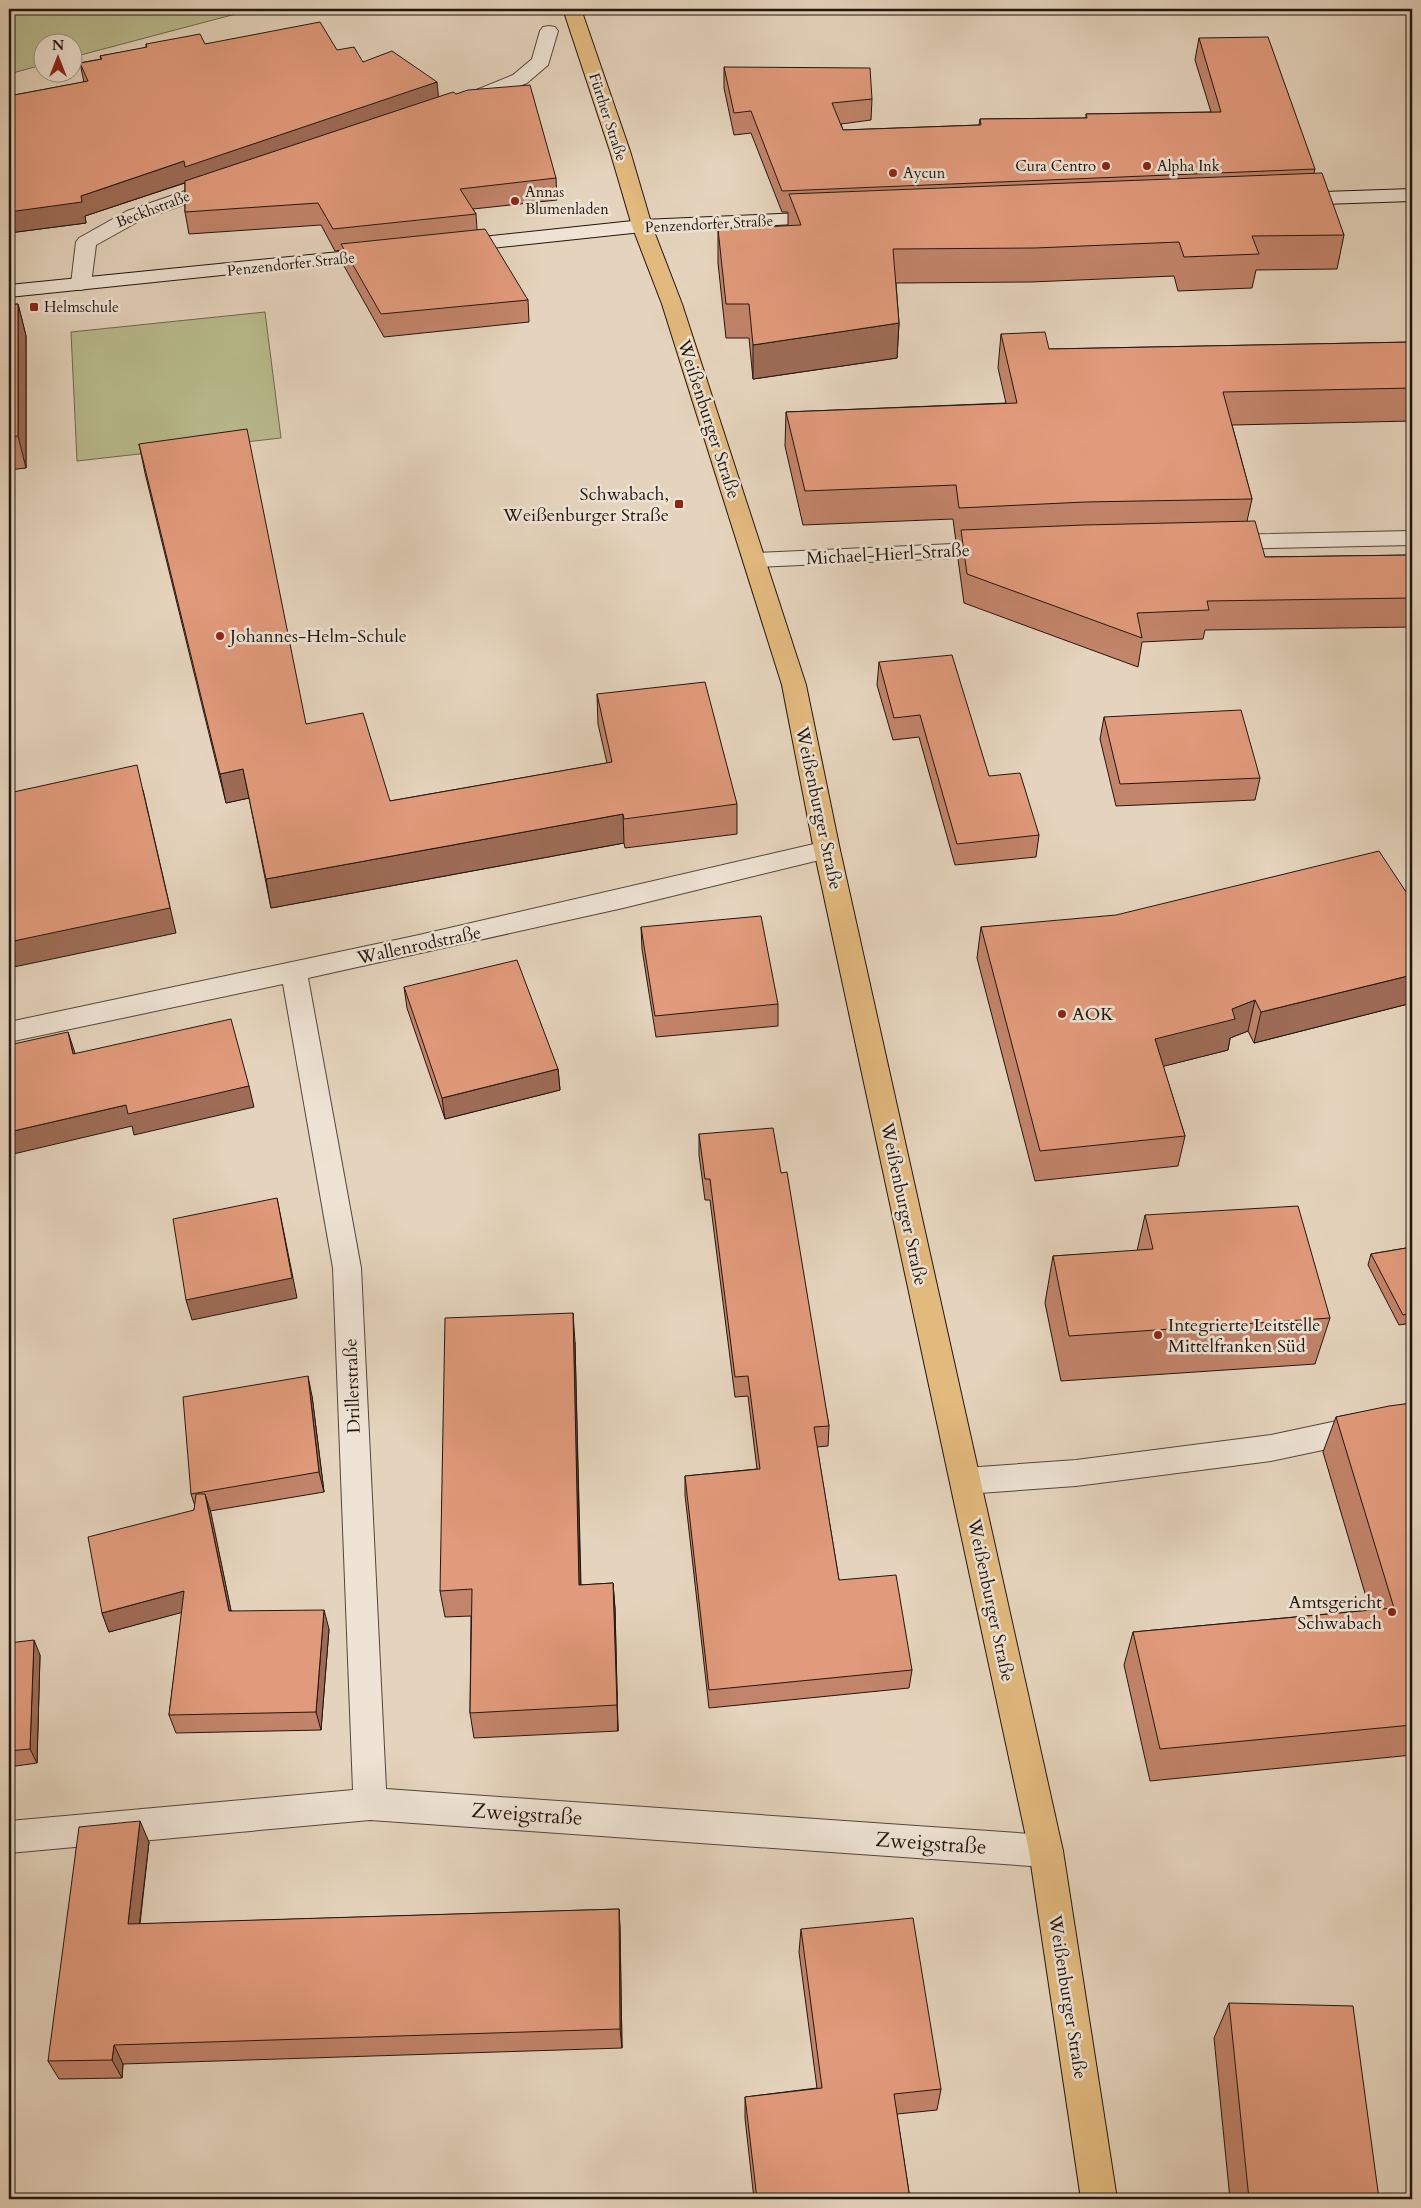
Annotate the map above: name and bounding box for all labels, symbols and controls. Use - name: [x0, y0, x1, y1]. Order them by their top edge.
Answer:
- north arrow: [32, 32, 82, 82]
- text: N: [52, 36, 64, 55]
- street label: Fürther Straße: [584, 70, 632, 164]
- place label: Cura Centro: [1015, 156, 1096, 176]
- place label: Alpha Ink: [1157, 156, 1220, 176]
- marker: Cura Centro: [1100, 160, 1112, 172]
- marker: Alpha Ink: [1141, 160, 1153, 172]
- place label: Aycun: [903, 163, 946, 183]
- marker: Aycun: [887, 167, 899, 179]
- place label: Annas Blumenladen: [525, 182, 609, 219]
- street label: Beckhstraße: [113, 186, 193, 232]
- marker: Annas Blumenladen: [509, 195, 521, 207]
- street label: Penzendorfer Straße: [644, 211, 774, 237]
- street label: Penzendorfer Straße: [226, 247, 356, 281]
- place label: Helmschule: [44, 297, 119, 317]
- marker: Helmschule: [28, 301, 40, 313]
- street label: Weißenburger Straße: [671, 335, 746, 502]
- place label: Schwabach, Weißenburger Straße: [502, 482, 669, 528]
- marker: Schwabach, Weißenburger Straße: [673, 498, 685, 510]
- street label: Michael-Hierl-Straße: [805, 538, 971, 571]
- place label: Johannes-Helm-Schule: [227, 624, 407, 649]
- marker: Johannes-Helm-Schule: [214, 630, 226, 642]
- street label: Weißenburger Straße: [789, 723, 848, 892]
- street label: Wallenrodstraße: [354, 920, 483, 971]
- place label: AOK: [1072, 1002, 1114, 1027]
- marker: AOK: [1056, 1008, 1068, 1020]
- street label: Weißenburger Straße: [874, 1119, 933, 1288]
- place label: Integrierte Leitstelle Mittelfranken Süd: [1168, 1313, 1320, 1359]
- marker: Integrierte Leitstelle Mittelfranken Süd: [1152, 1329, 1164, 1341]
- street label: Drillerstraße: [338, 1338, 367, 1434]
- street label: Weißenburger Straße: [961, 1515, 1020, 1684]
- place label: Amtsgericht Schwabach: [1289, 1590, 1382, 1636]
- marker: Amtsgericht Schwabach: [1386, 1606, 1398, 1618]
- street label: Zweigstraße: [470, 1796, 584, 1833]
- street label: Zweigstraße: [874, 1825, 988, 1862]
- street label: Weißenburger Straße: [1042, 1912, 1093, 2081]

